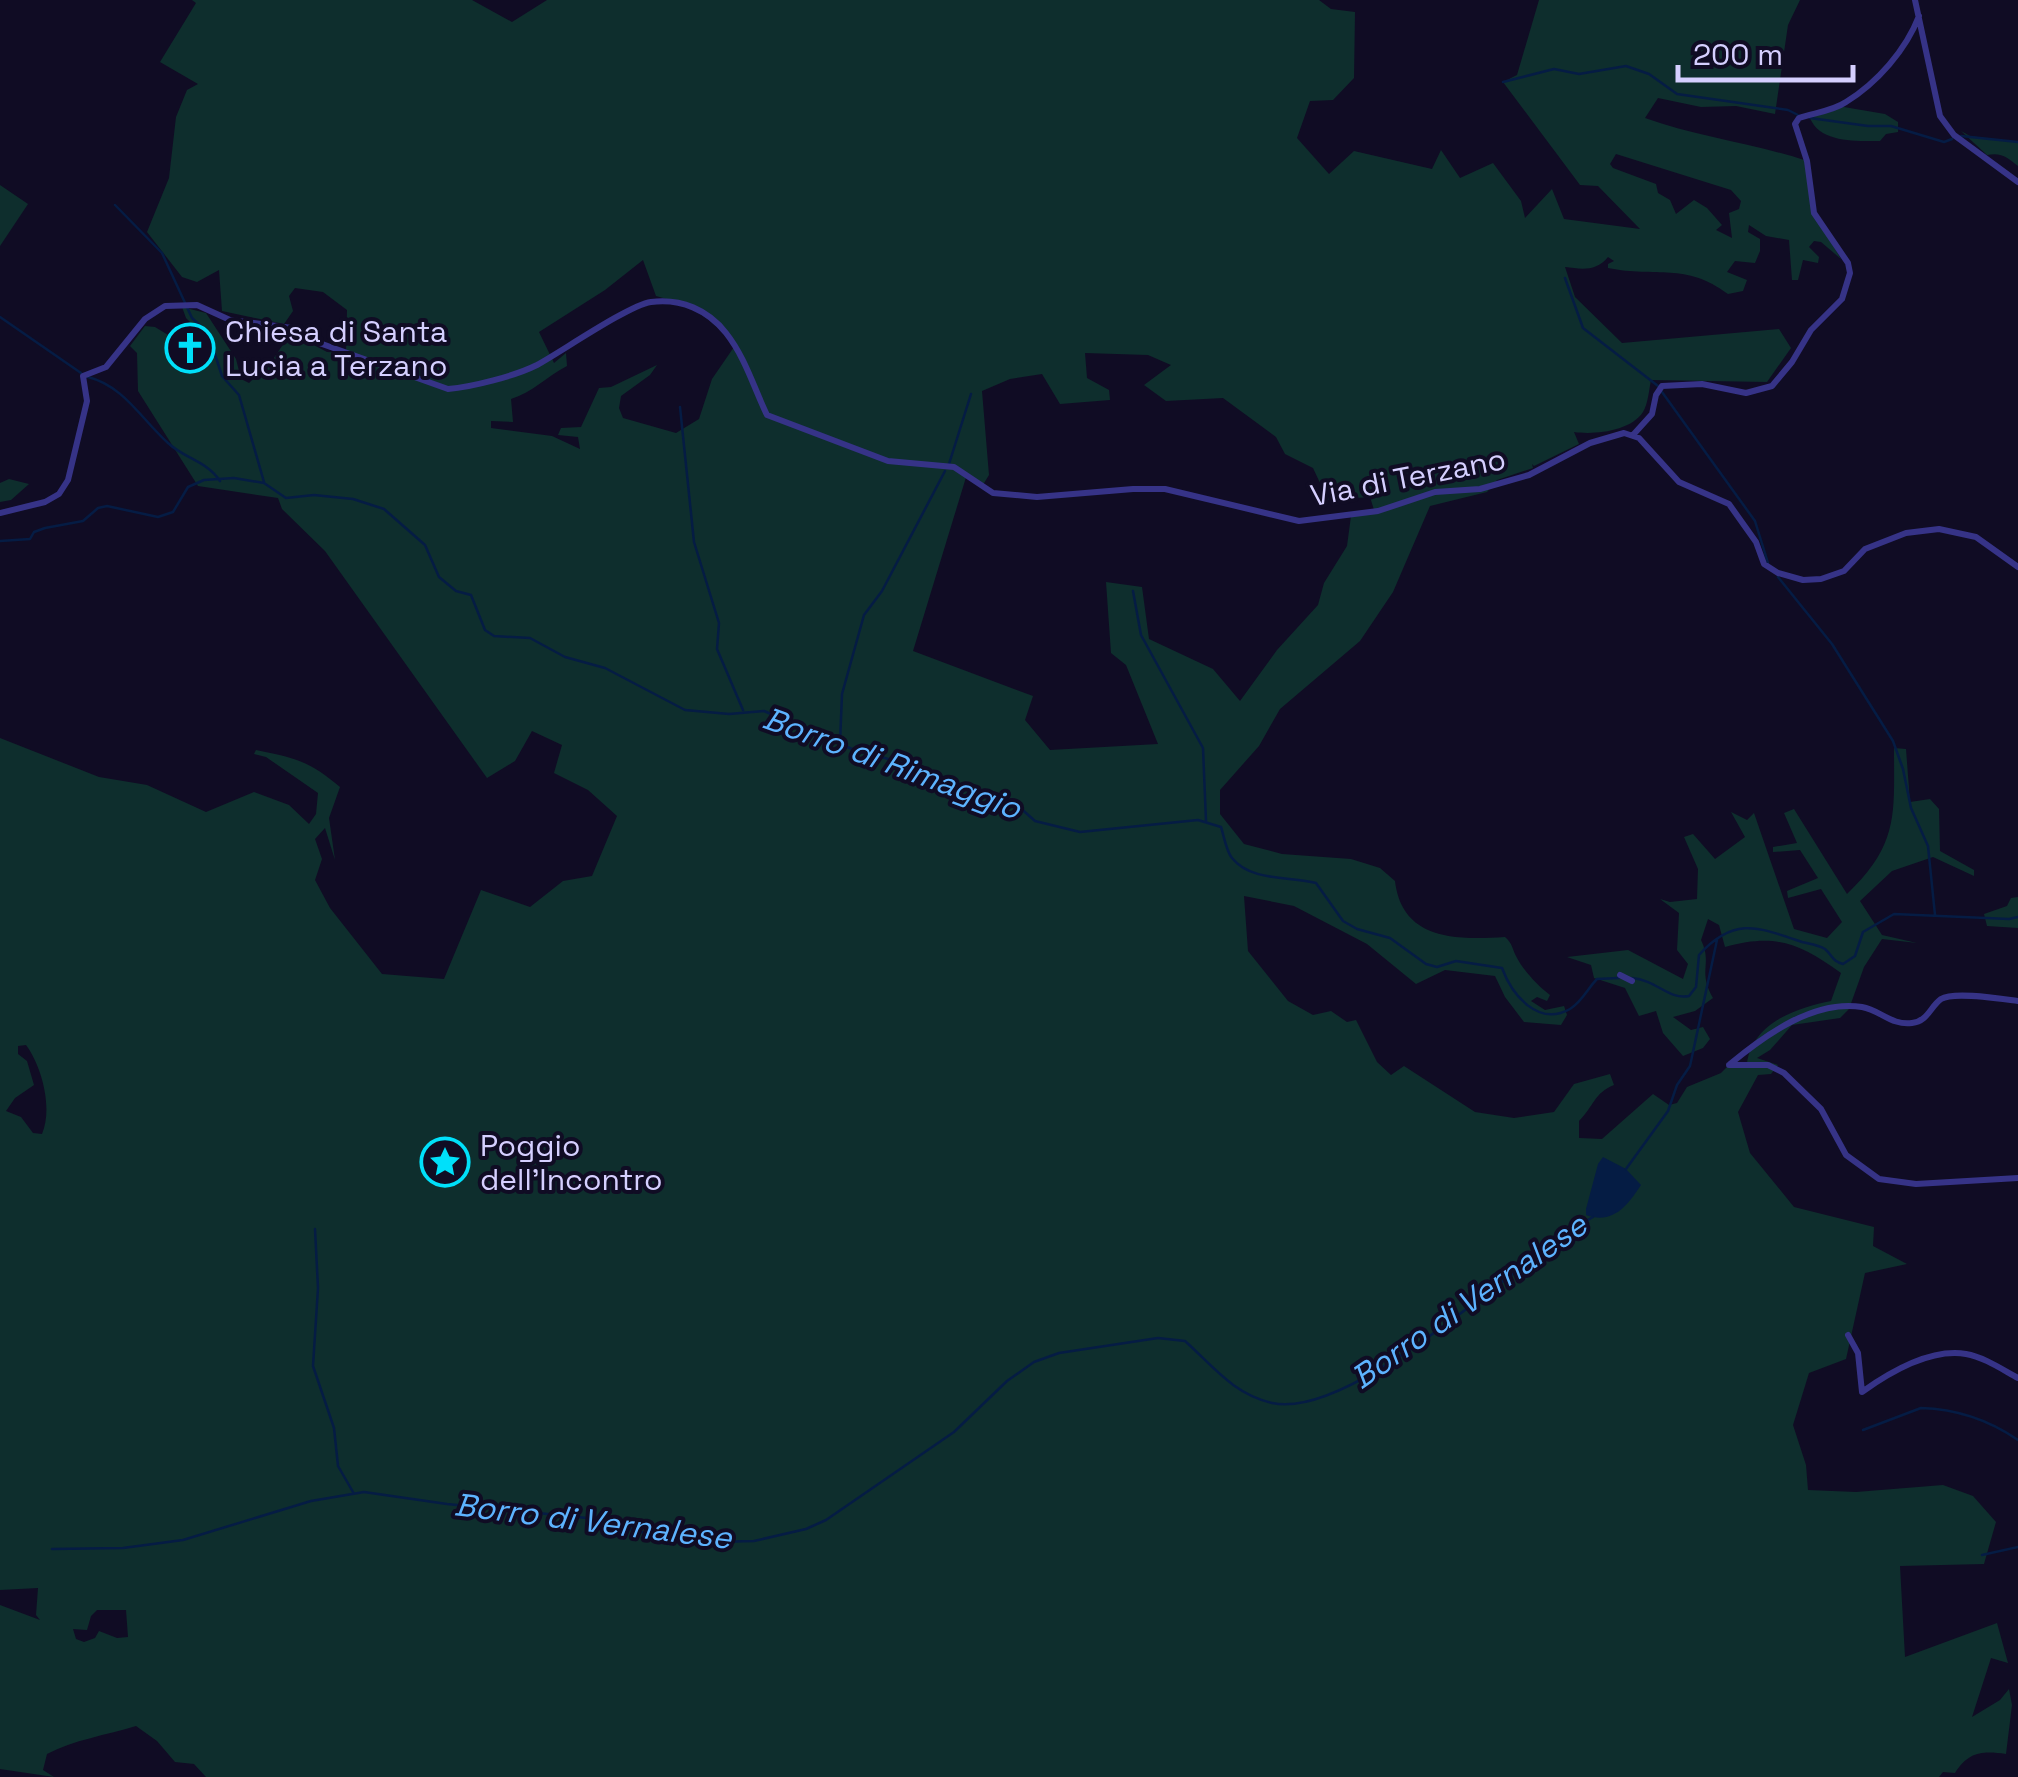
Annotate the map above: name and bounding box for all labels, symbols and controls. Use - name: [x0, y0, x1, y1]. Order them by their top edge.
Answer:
- scale bar: [1678, 20, 1853, 82]
- text: 200 m: [1693, 35, 1783, 74]
- place label: Chiesa di Santa Lucia a Terzano: [225, 312, 447, 385]
- church icon: Chiesa di Santa Lucia a Terzano: [164, 322, 216, 374]
- street label: Via di Terzano: [1307, 439, 1509, 515]
- water label: Borro di Rimaggio: [758, 698, 1027, 829]
- place label: Poggio dell'Incontro: [480, 1126, 663, 1199]
- place icon: Poggio dell'Incontro: [419, 1136, 471, 1188]
- water label: Borro di Vernalese: [1343, 1204, 1596, 1397]
- water label: Borro di Vernalese: [452, 1484, 735, 1558]

